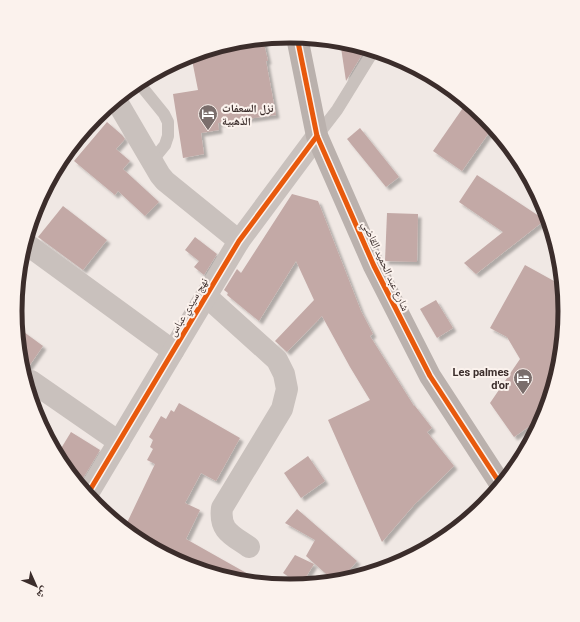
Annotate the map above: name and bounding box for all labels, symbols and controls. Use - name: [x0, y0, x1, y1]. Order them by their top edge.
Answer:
- place label: نزل السعفات الذهبية: [222, 102, 274, 128]
- hotel icon: نزل السعفات الذهبية: [197, 103, 219, 131]
- street label: شارع عبد الحميد القاضي: [357, 219, 412, 314]
- street label: نهج سيدي عباس: [166, 276, 213, 340]
- place label: Les palmes d'or: [453, 366, 509, 392]
- hotel icon: Les palmes d'or: [512, 367, 534, 395]
- north arrow: [16, 566, 56, 606]
- text: ش: [33, 583, 51, 602]

